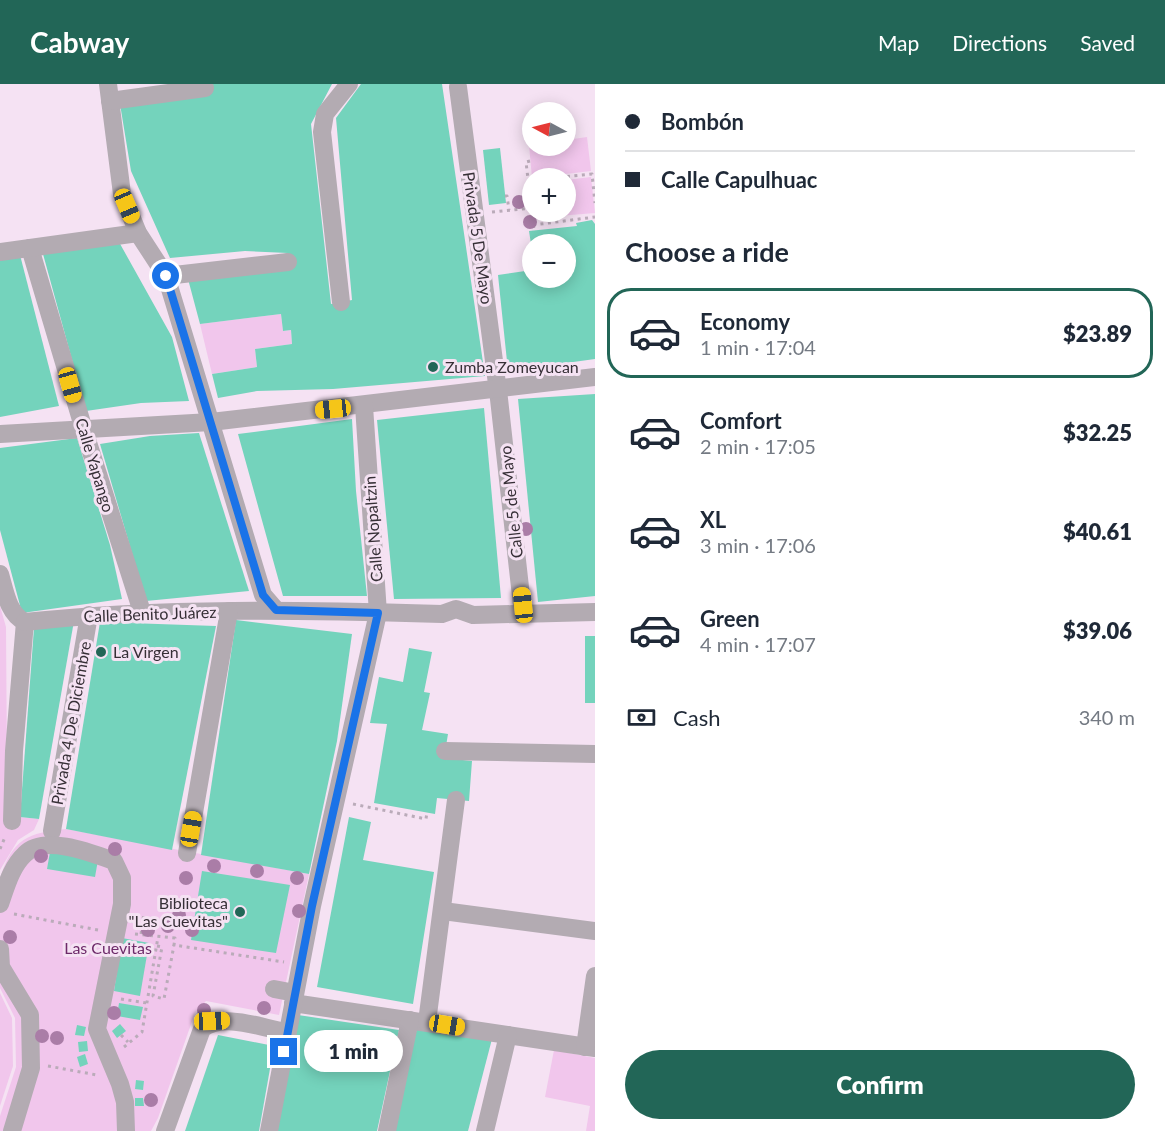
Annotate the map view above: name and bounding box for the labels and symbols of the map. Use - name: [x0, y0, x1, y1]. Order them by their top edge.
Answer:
- north arrow: [522, 102, 576, 156]
- street label: Privada 5 De Mayo: [460, 170, 497, 305]
- car: [112, 186, 142, 226]
- route start: [152, 262, 179, 289]
- place label: Zumba Zomeyucan: [445, 357, 579, 376]
- marker: Zumba Zomeyucan: [426, 360, 440, 374]
- car: [56, 365, 84, 405]
- car: [314, 398, 352, 420]
- street label: Calle Yapango: [72, 416, 119, 514]
- street label: Calle 5 de Mayo: [495, 445, 526, 559]
- street label: Calle Nopaltzin: [359, 475, 386, 583]
- car: [512, 586, 534, 624]
- street label: Calle Benito Juárez: [83, 602, 217, 625]
- street label: Privada 4 De Diciembre: [47, 640, 94, 806]
- place label: La Virgen: [113, 642, 179, 661]
- marker: La Virgen: [94, 645, 108, 659]
- car: [179, 810, 203, 848]
- place label: Biblioteca "Las Cuevitas": [128, 893, 228, 930]
- marker: Biblioteca "Las Cuevitas": [233, 905, 247, 919]
- park label: Las Cuevitas: [64, 938, 152, 957]
- car: [194, 1011, 230, 1031]
- car: [428, 1013, 466, 1037]
- callout: 1 min: [305, 1031, 404, 1073]
- route end: [270, 1038, 297, 1065]

